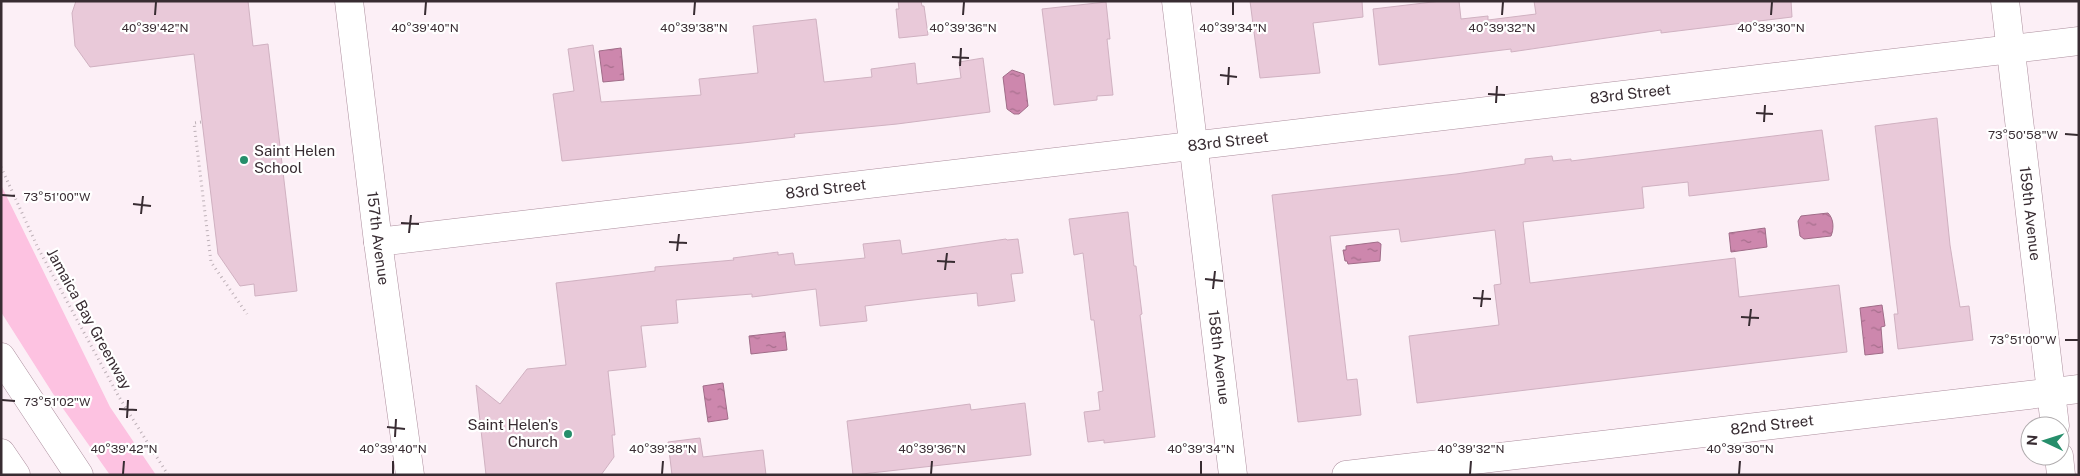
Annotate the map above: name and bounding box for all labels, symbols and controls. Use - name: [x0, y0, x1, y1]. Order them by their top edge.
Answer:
- text: 40°39'42"N: [121, 21, 189, 35]
- text: 40°39'40"N: [391, 21, 459, 35]
- text: 40°39'38"N: [660, 21, 728, 35]
- text: 40°39'36"N: [929, 21, 997, 35]
- text: 40°39'34"N: [1199, 21, 1267, 35]
- text: 40°39'32"N: [1468, 21, 1536, 35]
- text: 40°39'30"N: [1737, 21, 1805, 35]
- street label: 83rd Street: [1589, 80, 1672, 107]
- street label: 83rd Street: [1187, 128, 1270, 154]
- text: 73°50'58"W: [1988, 128, 2059, 142]
- place label: Saint Helen School: [254, 142, 335, 176]
- marker: Saint Helen School: [238, 154, 250, 166]
- street label: 159th Avenue: [2017, 165, 2044, 262]
- street label: 83rd Street: [784, 175, 867, 202]
- text: 73°51'00"W: [24, 190, 91, 204]
- street label: 157th Avenue: [364, 190, 393, 286]
- street label: Jamaica Bay Greenway: [44, 245, 135, 392]
- street label: 158th Avenue: [1205, 309, 1233, 406]
- text: 73°51'00"W: [1990, 333, 2057, 347]
- text: 73°51'02"W: [24, 395, 91, 409]
- street label: 82nd Street: [1729, 411, 1815, 438]
- place label: Saint Helen's Church: [468, 416, 558, 450]
- north arrow: [2020, 416, 2070, 466]
- marker: Saint Helen's Church: [562, 428, 574, 440]
- text: N: [2024, 434, 2040, 446]
- text: 40°39'42"N: [90, 442, 158, 456]
- text: 40°39'40"N: [359, 442, 427, 456]
- text: 40°39'38"N: [629, 442, 697, 456]
- text: 40°39'36"N: [898, 442, 966, 456]
- text: 40°39'34"N: [1167, 442, 1235, 456]
- text: 40°39'32"N: [1437, 442, 1505, 456]
- text: 40°39'30"N: [1706, 442, 1774, 456]

